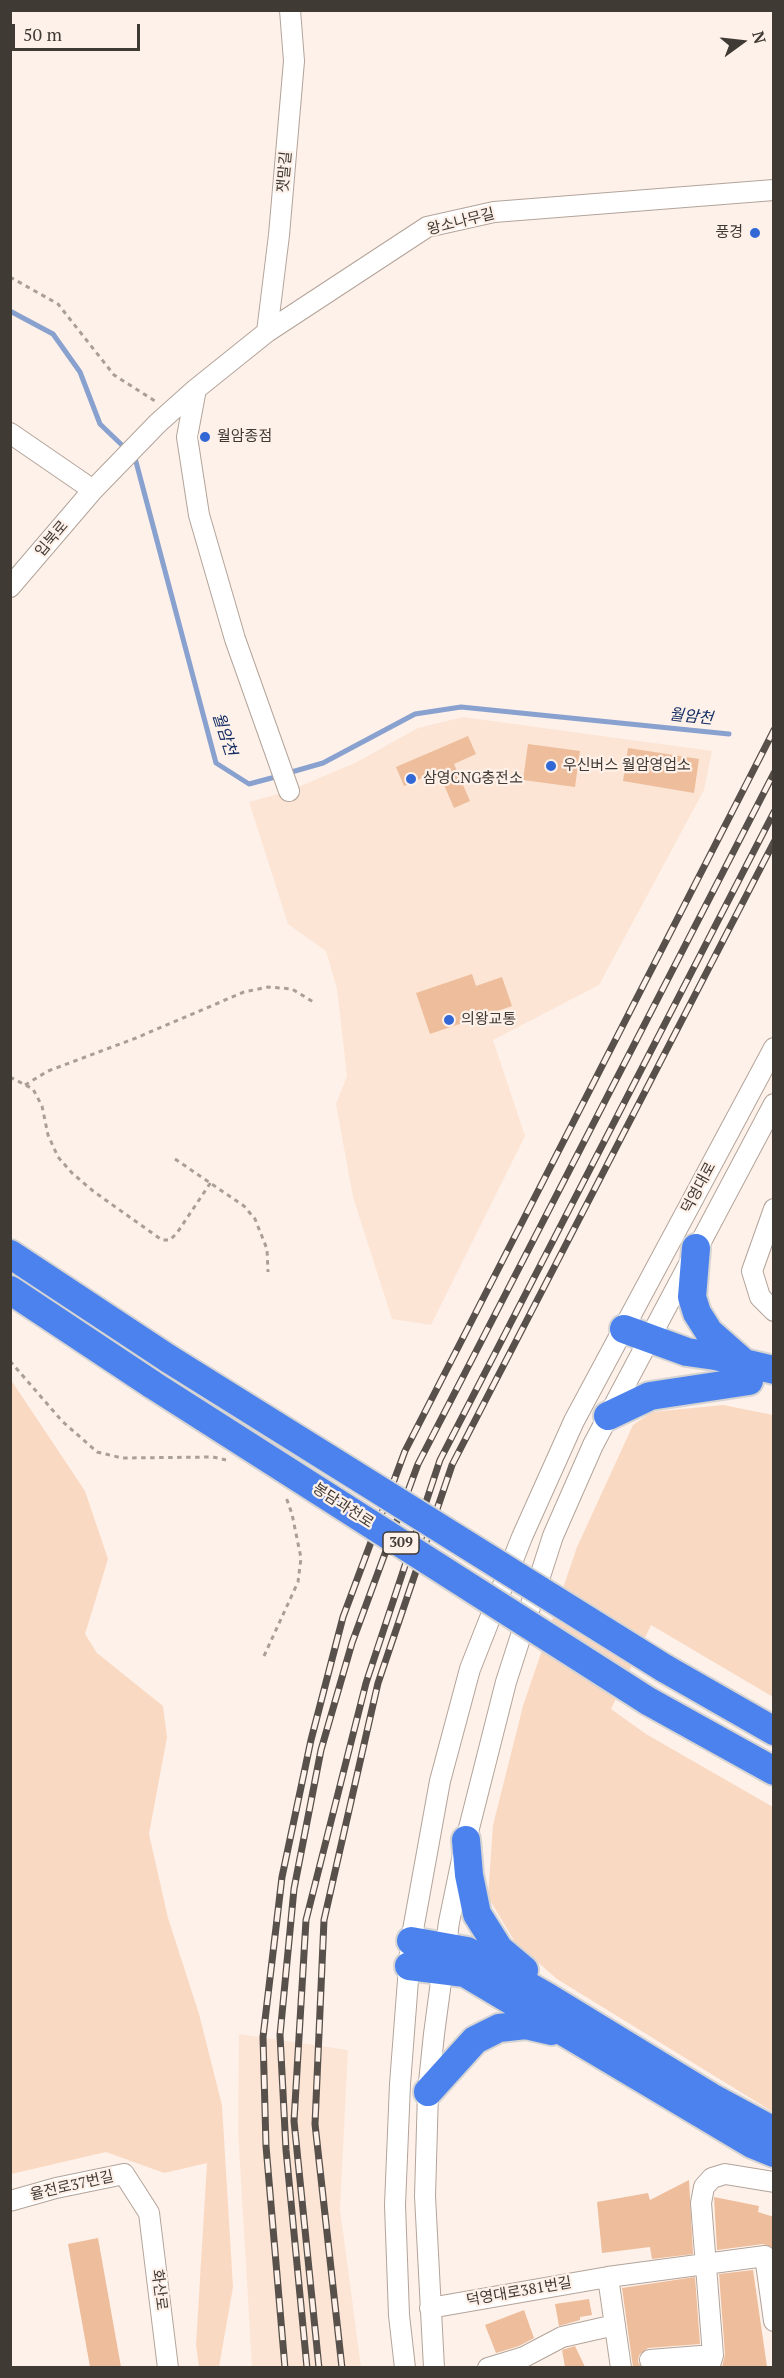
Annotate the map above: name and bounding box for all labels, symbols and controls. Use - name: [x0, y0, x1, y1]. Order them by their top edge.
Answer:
- scale bar: [15, 12, 142, 50]
- north arrow: [712, 12, 772, 72]
- text: 50 m: [23, 22, 62, 46]
- text: N: [747, 29, 772, 46]
- street label: 잿말길: [274, 151, 296, 193]
- street label: 왕소나무길: [425, 205, 497, 239]
- place label: 풍경: [715, 224, 743, 242]
- marker: 풍경: [748, 226, 762, 240]
- place label: 월암종점: [217, 428, 272, 446]
- marker: 월암종점: [198, 430, 212, 444]
- street label: 입북로: [32, 517, 72, 561]
- water label: 월암천: [668, 705, 714, 729]
- water label: 월암천: [208, 710, 240, 758]
- place label: 우신버스 월암영업소: [563, 757, 691, 775]
- marker: 우신버스 월암영업소: [544, 759, 558, 773]
- place label: 삼영CNG충전소: [423, 770, 523, 788]
- marker: 삼영CNG충전소: [404, 772, 418, 786]
- place label: 의왕교통: [461, 1011, 516, 1029]
- marker: 의왕교통: [442, 1013, 456, 1027]
- street label: 덕영대로: [678, 1159, 720, 1217]
- street label: 봉담과천로: [309, 1480, 377, 1532]
- road number: 309: [383, 1532, 419, 1554]
- street label: 율전로37번길: [29, 2168, 115, 2204]
- street label: 화산로: [148, 2268, 170, 2312]
- street label: 덕영대로381번길: [465, 2274, 573, 2310]

